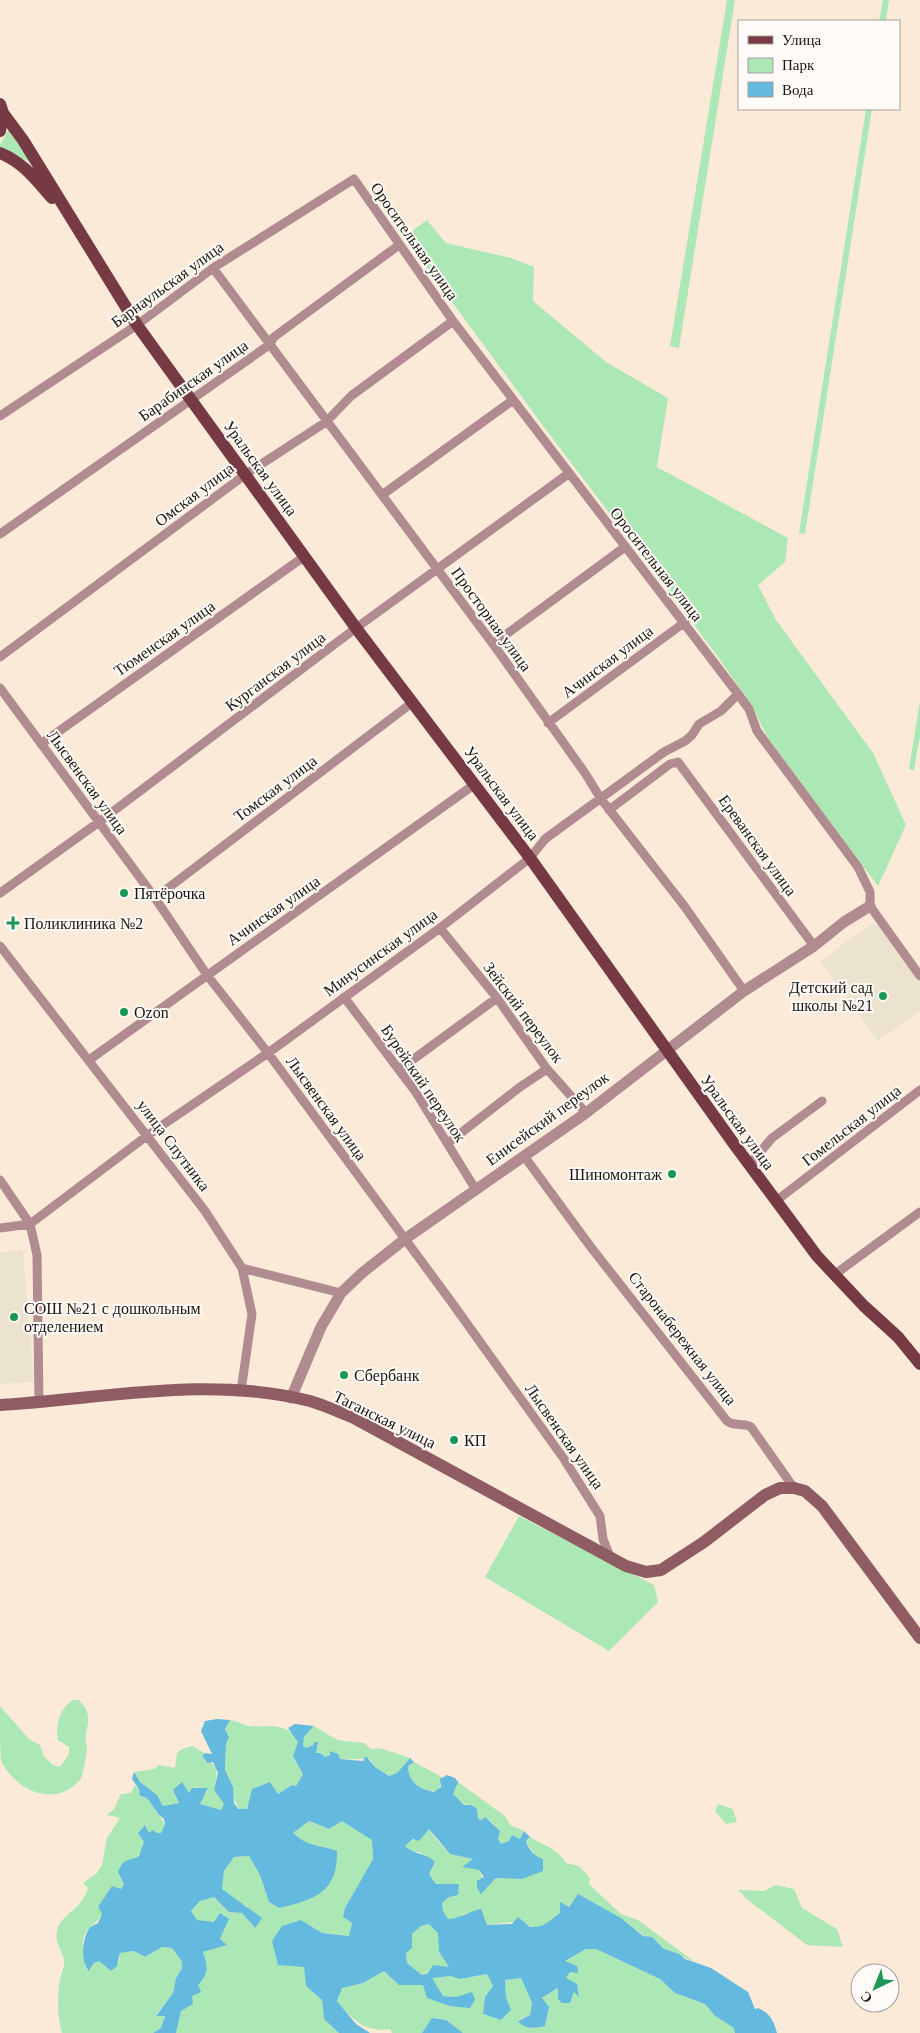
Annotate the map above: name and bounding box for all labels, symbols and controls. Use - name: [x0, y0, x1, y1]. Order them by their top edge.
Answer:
- legend: [738, 20, 900, 110]
- text: Улица: [782, 32, 821, 48]
- text: Парк: [782, 57, 815, 73]
- text: Вода: [782, 82, 814, 98]
- street label: Оросительная улица: [367, 179, 462, 304]
- street label: Барнаульская улица: [108, 238, 227, 332]
- street label: Барабинская улица: [135, 336, 252, 425]
- street label: Уральская улица: [220, 418, 301, 520]
- street label: Омская улица: [152, 459, 238, 530]
- street label: Оросительная улица: [606, 504, 706, 625]
- street label: Просторная улица: [447, 564, 535, 675]
- street label: Тюменская улица: [111, 597, 219, 680]
- street label: Ачинская улица: [559, 622, 657, 702]
- street label: Курганская улица: [222, 628, 329, 715]
- street label: Лысвенская улица: [43, 727, 131, 838]
- street label: Уральская улица: [460, 743, 542, 844]
- street label: Томская улица: [231, 752, 321, 826]
- street label: Ереванская улица: [715, 792, 800, 900]
- street label: Ачинская улица: [224, 872, 324, 950]
- place label: Пятёрочка: [134, 885, 205, 903]
- marker: Пятёрочка: [118, 887, 130, 899]
- street label: Минусинская улица: [320, 906, 441, 1000]
- place label: Поликлиника №2: [24, 915, 143, 932]
- marker: Поликлиника №2: [6, 916, 20, 930]
- street label: Зейский переулок: [480, 959, 567, 1067]
- place label: Детский сад школы №21: [789, 979, 873, 1014]
- marker: Детский сад школы №21: [877, 990, 889, 1002]
- place label: Ozon: [134, 1004, 169, 1021]
- marker: Ozon: [118, 1006, 130, 1018]
- street label: Бурейский переулок: [377, 1021, 469, 1146]
- street label: Лысвенская улица: [282, 1053, 370, 1164]
- street label: Енисейский переулок: [483, 1068, 613, 1169]
- street label: Уральская улица: [697, 1072, 778, 1174]
- street label: Гомельская улица: [799, 1082, 905, 1170]
- street label: улица Спутника: [133, 1096, 213, 1195]
- place label: Шиномонтаж: [569, 1166, 663, 1183]
- marker: Шиномонтаж: [666, 1168, 678, 1180]
- street label: Старонабережная улица: [625, 1268, 740, 1409]
- place label: СОШ №21 с дошкольным отделением: [24, 1300, 201, 1336]
- marker: СОШ №21 с дошкольным отделением: [8, 1311, 20, 1323]
- place label: Сбербанк: [354, 1367, 420, 1385]
- marker: Сбербанк: [338, 1369, 350, 1381]
- street label: Лысвенская улица: [521, 1380, 607, 1493]
- street label: Таганская улица: [331, 1387, 439, 1452]
- place label: КП: [464, 1432, 487, 1449]
- marker: КП: [448, 1434, 460, 1446]
- north arrow: [850, 1963, 900, 2013]
- text: С: [858, 1988, 875, 2006]

